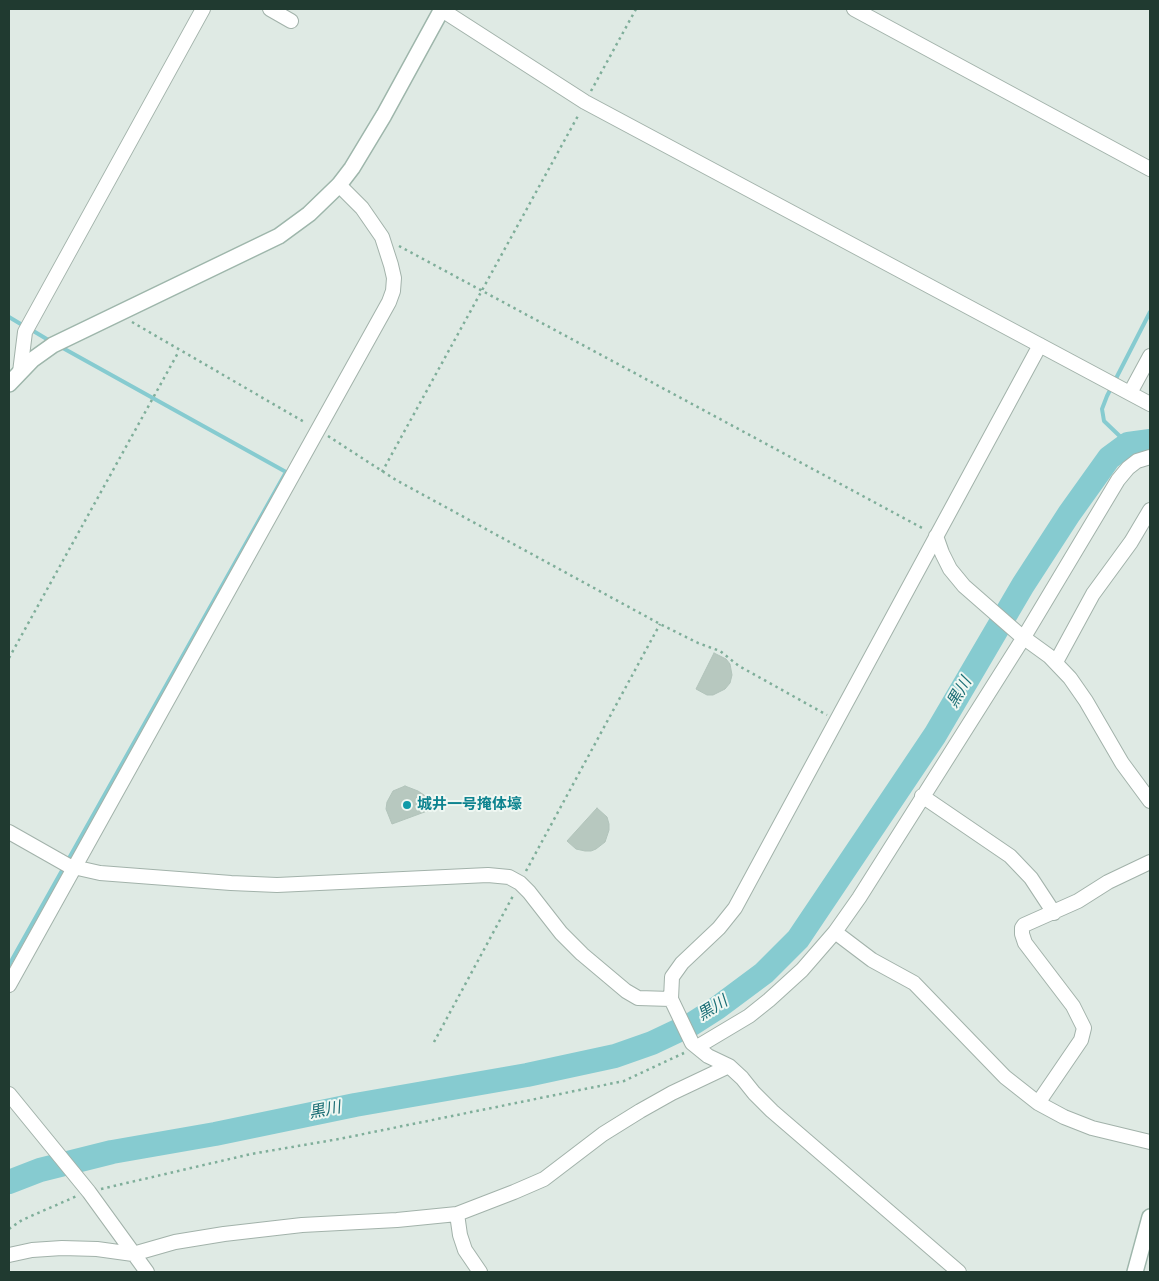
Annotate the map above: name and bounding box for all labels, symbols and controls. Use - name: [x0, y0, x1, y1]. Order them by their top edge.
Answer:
- water label: 黒川: [944, 674, 976, 712]
- place label: 城井一号掩体壕: [417, 796, 522, 814]
- marker: 城井一号掩体壕: [401, 799, 413, 811]
- water label: 黒川: [694, 992, 732, 1026]
- water label: 黒川: [307, 1099, 343, 1123]

